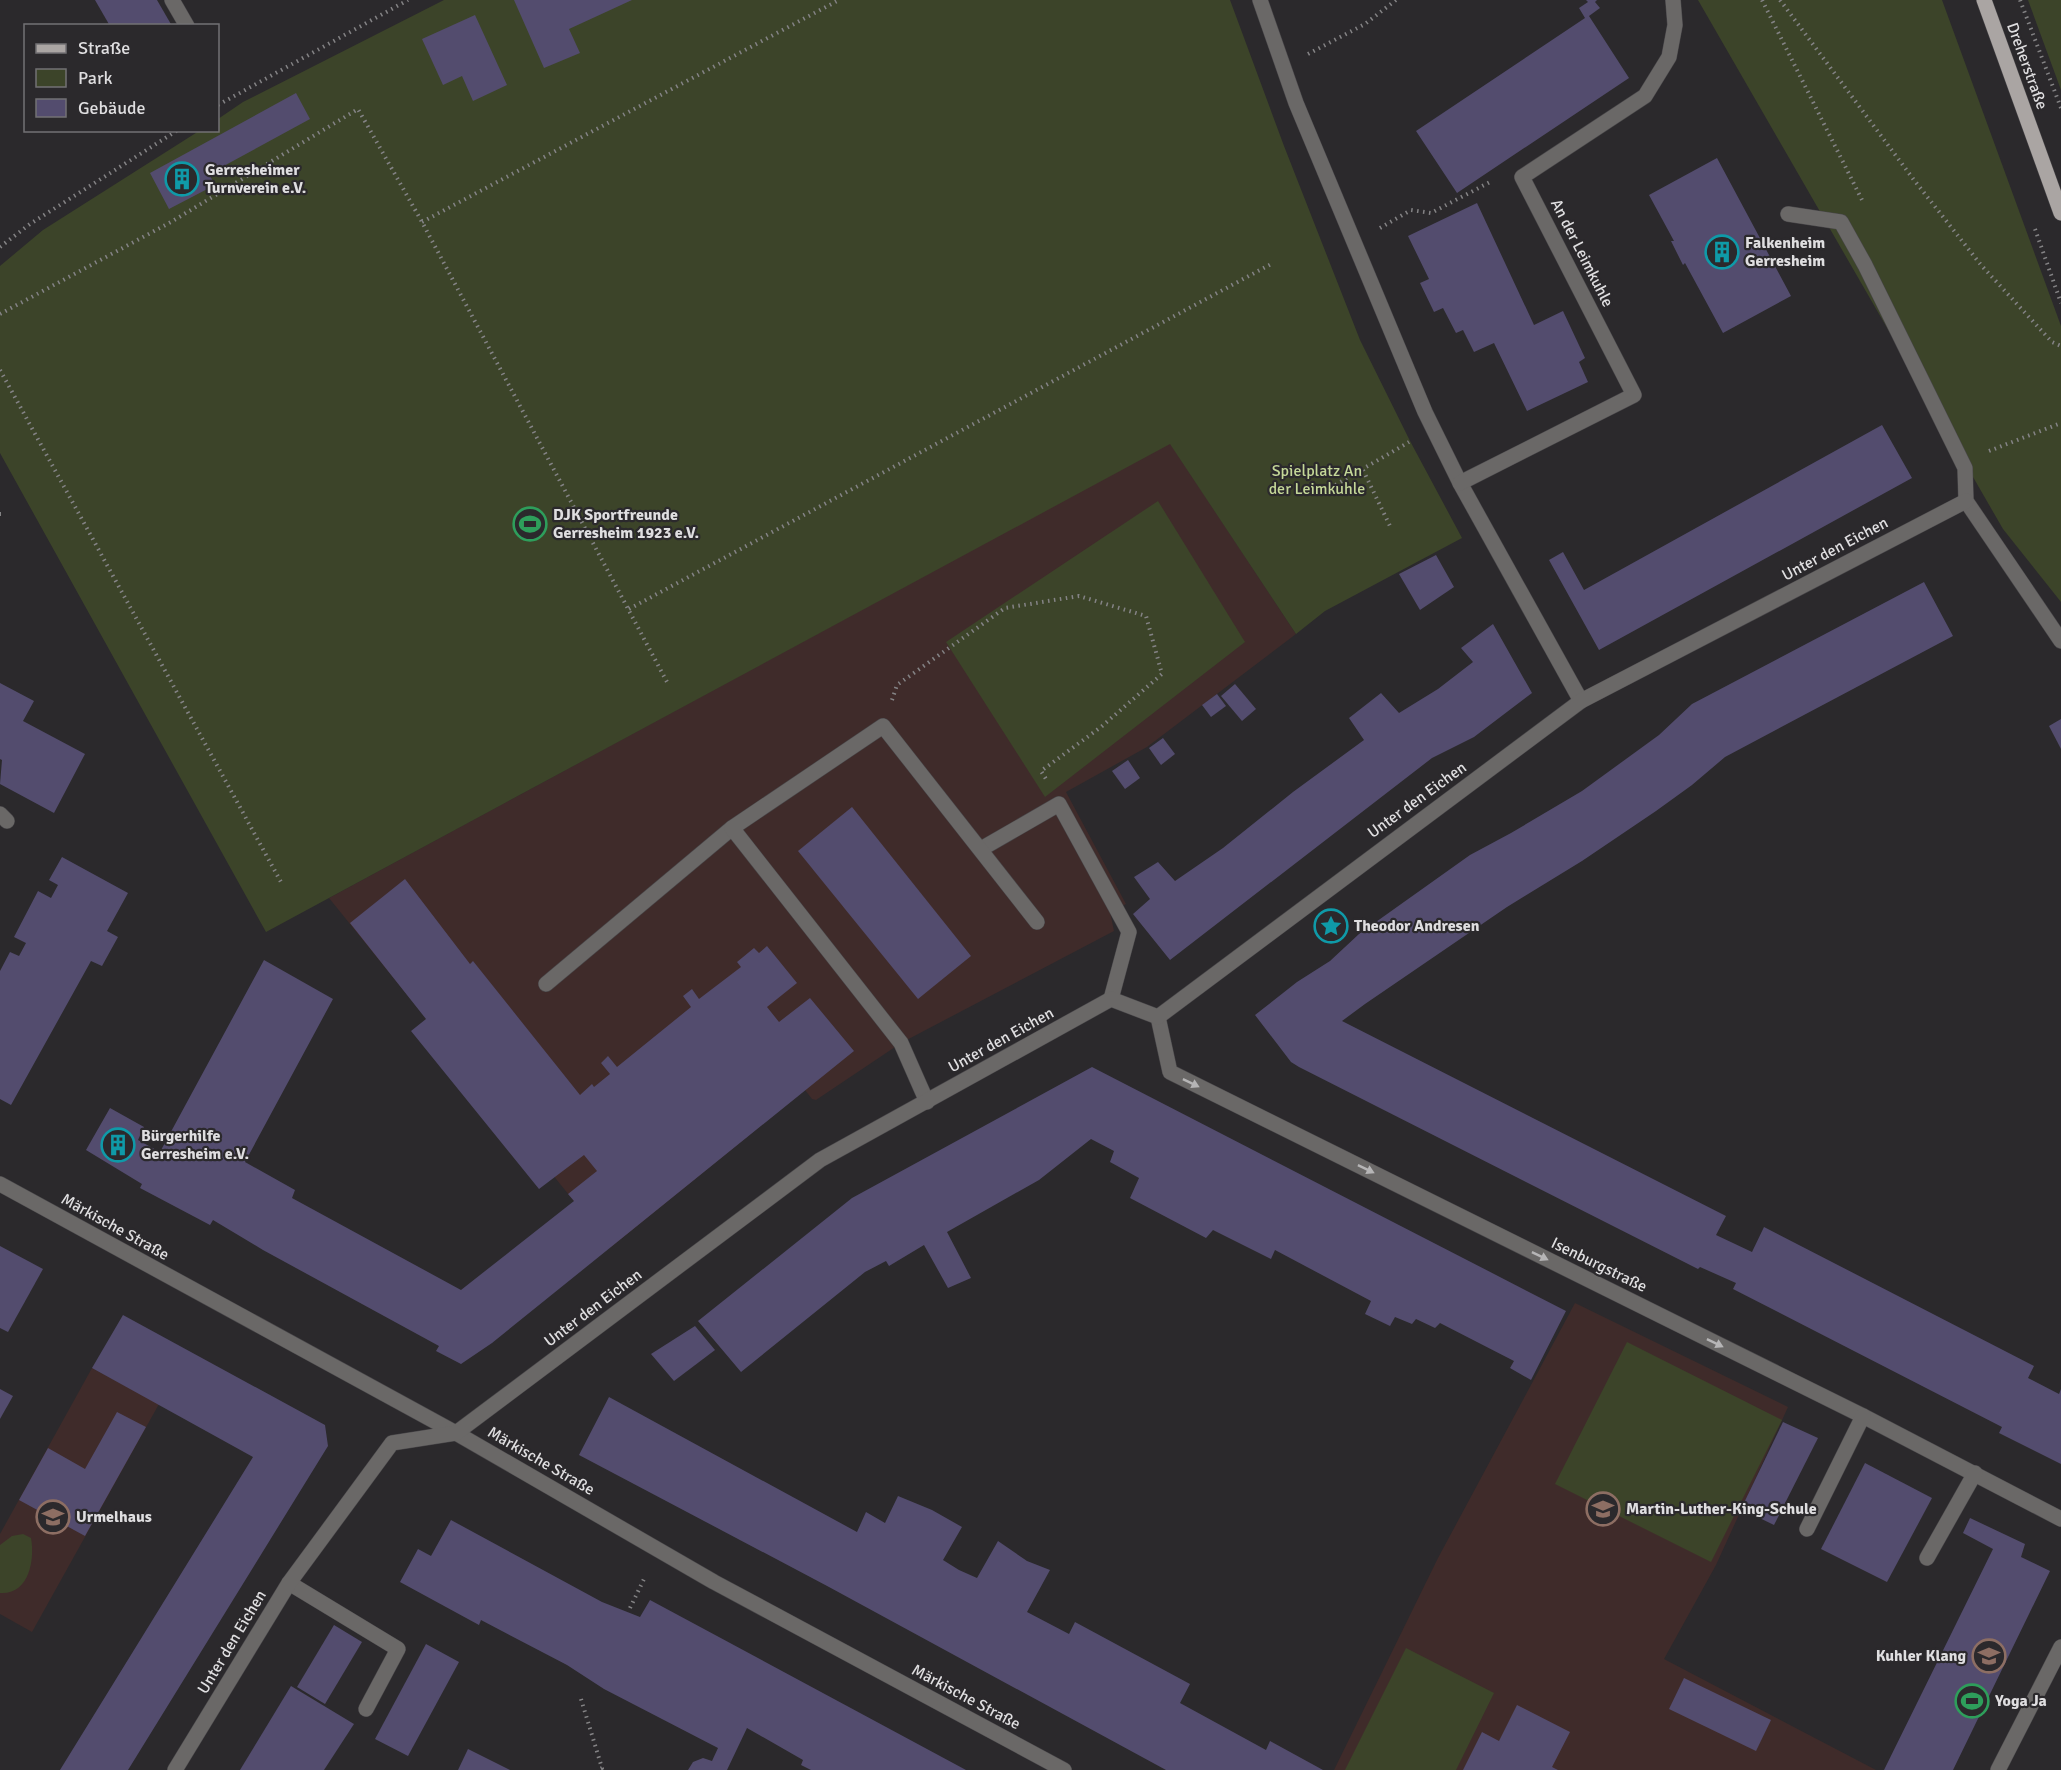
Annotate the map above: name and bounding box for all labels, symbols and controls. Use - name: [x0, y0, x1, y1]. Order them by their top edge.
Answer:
- street label: Dreherstraße: [2002, 20, 2052, 112]
- legend: [24, 24, 219, 132]
- text: Straße: [78, 37, 130, 59]
- text: Park: [78, 67, 113, 89]
- text: Gebäude: [78, 97, 146, 119]
- place label: Gerresheimer Turnverein e.V.: [205, 160, 306, 198]
- building icon: Gerresheimer Turnverein e.V.: [164, 161, 200, 197]
- street label: An der Leimkuhle: [1546, 196, 1618, 310]
- place label: Falkenheim Gerresheim: [1745, 233, 1825, 271]
- building icon: Falkenheim Gerresheim: [1704, 234, 1740, 270]
- park label: Spielplatz An der Leimkuhle: [1269, 461, 1365, 499]
- place label: DJK Sportfreunde Gerresheim 1923 e.V.: [553, 505, 699, 543]
- sports icon: DJK Sportfreunde Gerresheim 1923 e.V.: [512, 506, 548, 542]
- street label: Unter den Eichen: [1778, 513, 1892, 585]
- street label: Unter den Eichen: [1364, 757, 1470, 843]
- place icon: Theodor Andresen: [1313, 908, 1349, 944]
- place label: Theodor Andresen: [1354, 916, 1480, 936]
- street label: Unter den Eichen: [945, 1003, 1057, 1077]
- one-way arrow: [1182, 1077, 1200, 1087]
- place label: Bürgerhilfe Gerresheim e.V.: [141, 1126, 249, 1164]
- building icon: Bürgerhilfe Gerresheim e.V.: [100, 1127, 136, 1163]
- one-way arrow: [1357, 1165, 1374, 1174]
- street label: Märkische Straße: [58, 1189, 172, 1265]
- street label: Isenburgstraße: [1548, 1233, 1650, 1297]
- one-way arrow: [1532, 1251, 1549, 1261]
- street label: Unter den Eichen: [540, 1265, 646, 1351]
- one-way arrow: [1706, 1337, 1724, 1347]
- street label: Märkische Straße: [484, 1422, 598, 1500]
- school or university icon: Martin-Luther-King-Schule: [1585, 1491, 1621, 1527]
- school or university icon: Urmelhaus: [35, 1499, 71, 1535]
- place label: Martin-Luther-King-Schule: [1626, 1499, 1817, 1519]
- place label: Urmelhaus: [76, 1507, 152, 1527]
- street label: Unter den Eichen: [193, 1587, 271, 1697]
- school or university icon: Kuhler Klang: [1971, 1638, 2007, 1674]
- place label: Kuhler Klang: [1876, 1646, 1966, 1666]
- street label: Märkische Straße: [908, 1660, 1024, 1734]
- sports icon: Yoga Ja: [1954, 1683, 1990, 1719]
- place label: Yoga Ja: [1994, 1691, 2047, 1711]

